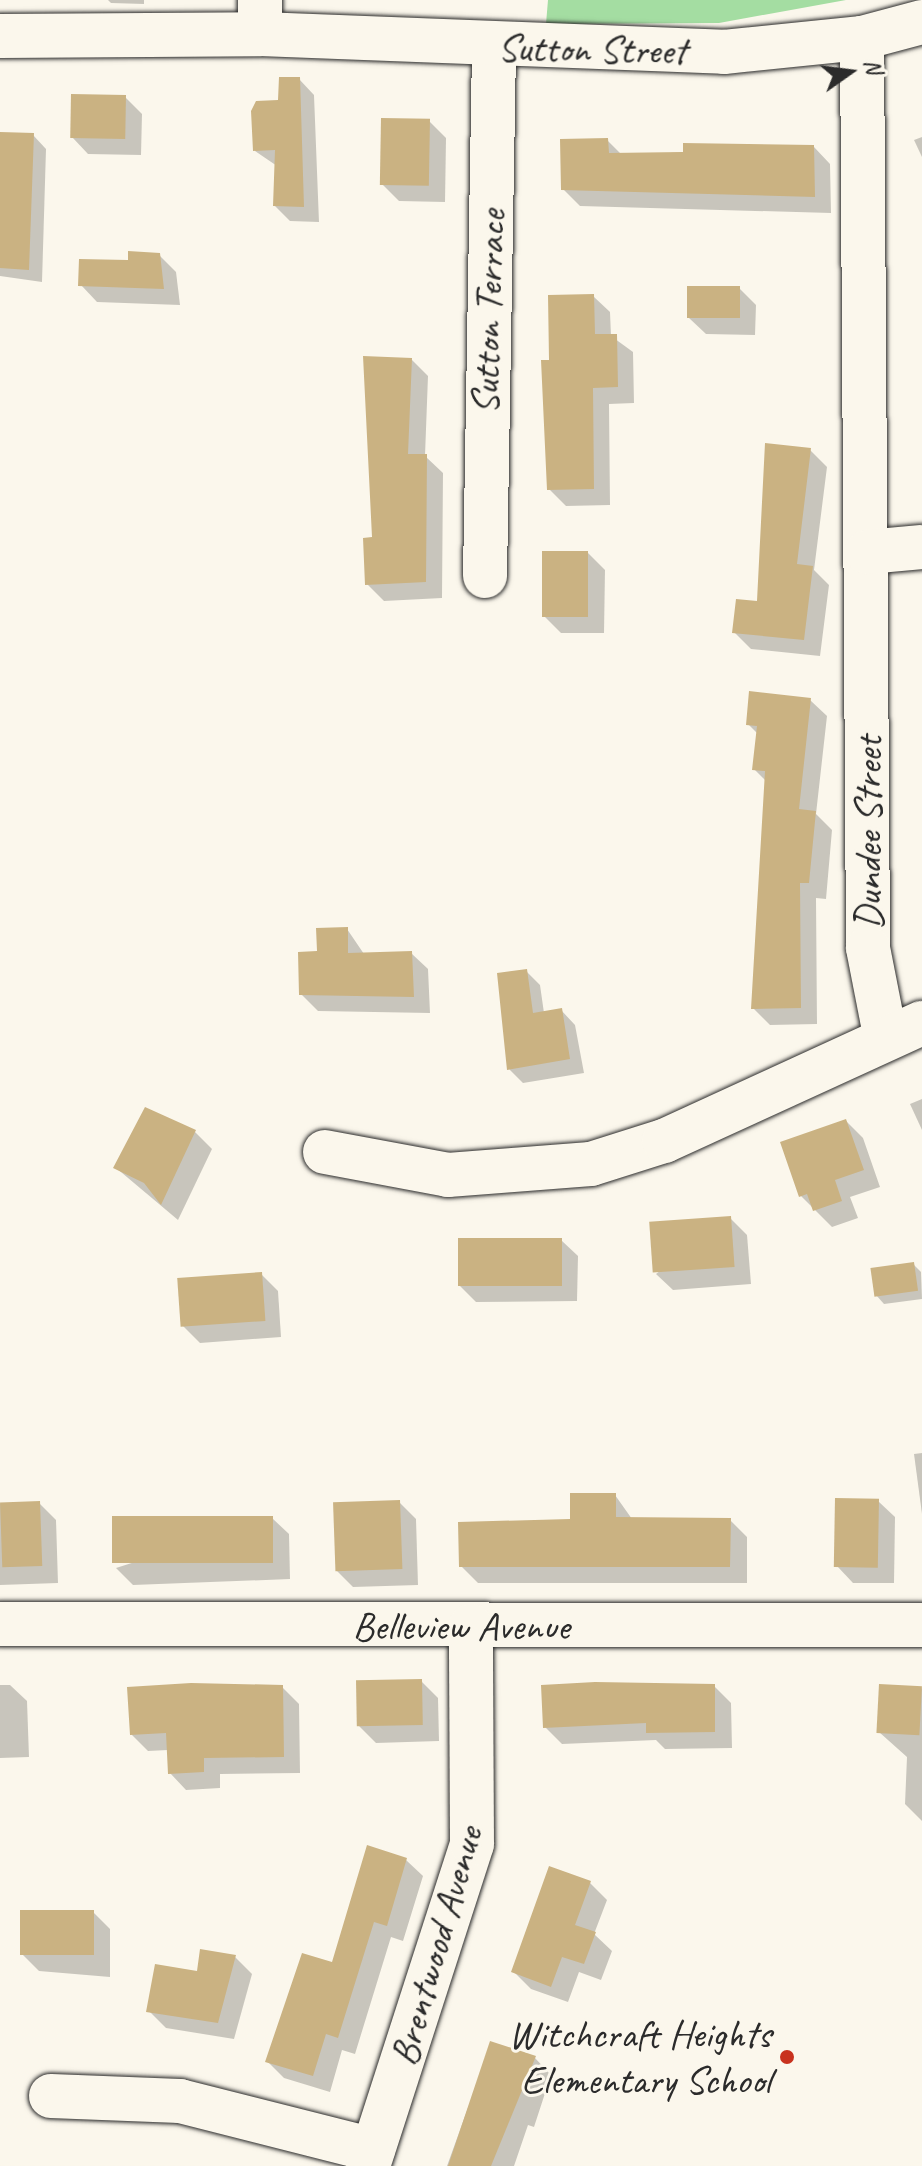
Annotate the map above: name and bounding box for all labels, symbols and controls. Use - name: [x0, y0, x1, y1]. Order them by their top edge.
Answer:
- street label: Sutton Street: [497, 23, 687, 75]
- north arrow: [810, 32, 890, 112]
- text: N: [858, 56, 889, 76]
- street label: Sutton Terrace: [460, 210, 516, 414]
- street label: Dundee Street: [844, 736, 892, 930]
- street label: Belleview Avenue: [353, 1602, 569, 1650]
- street label: Brentwood Avenue: [379, 1821, 493, 2071]
- place label: Witchcraft Heights Elementary School: [508, 2010, 771, 2104]
- marker: Witchcraft Heights Elementary School: [778, 2048, 796, 2066]

